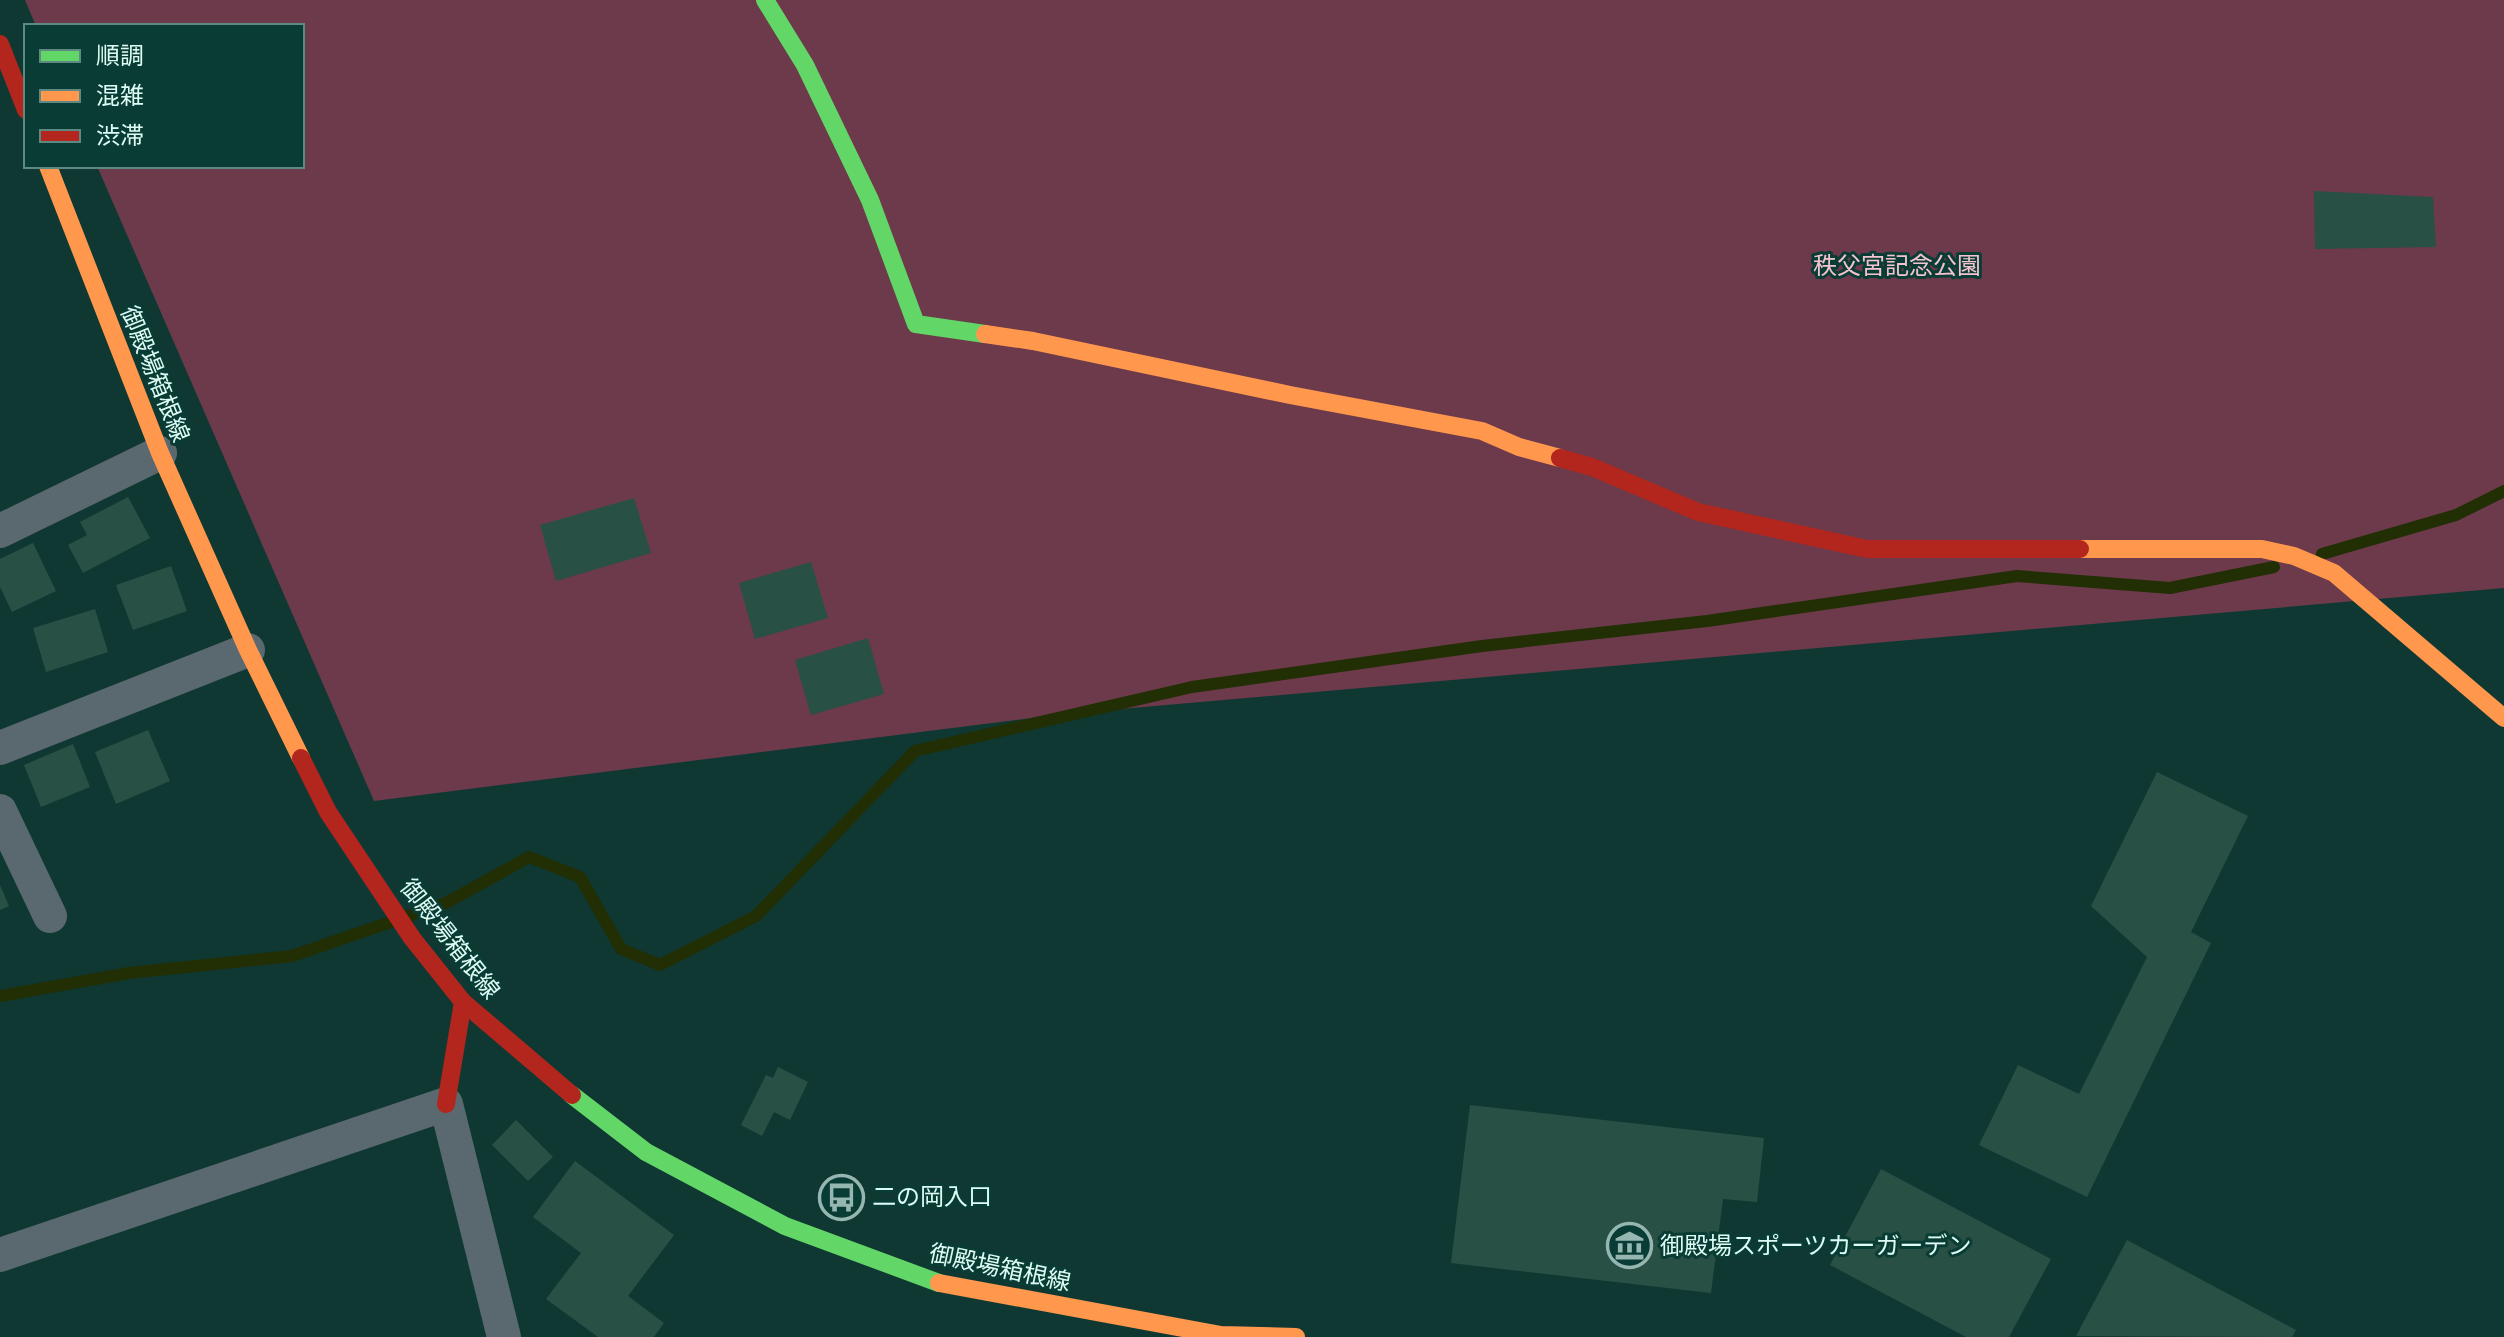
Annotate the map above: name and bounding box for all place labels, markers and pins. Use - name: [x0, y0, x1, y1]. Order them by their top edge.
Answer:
- bus stop icon: 二の岡入口: [817, 1173, 865, 1221]
- place label: 二の岡入口: [872, 1181, 992, 1212]
- museum icon: 御殿場スポーツカーガーデン: [1605, 1222, 1653, 1270]
- place label: 御殿場スポーツカーガーデン: [1660, 1230, 1972, 1261]

